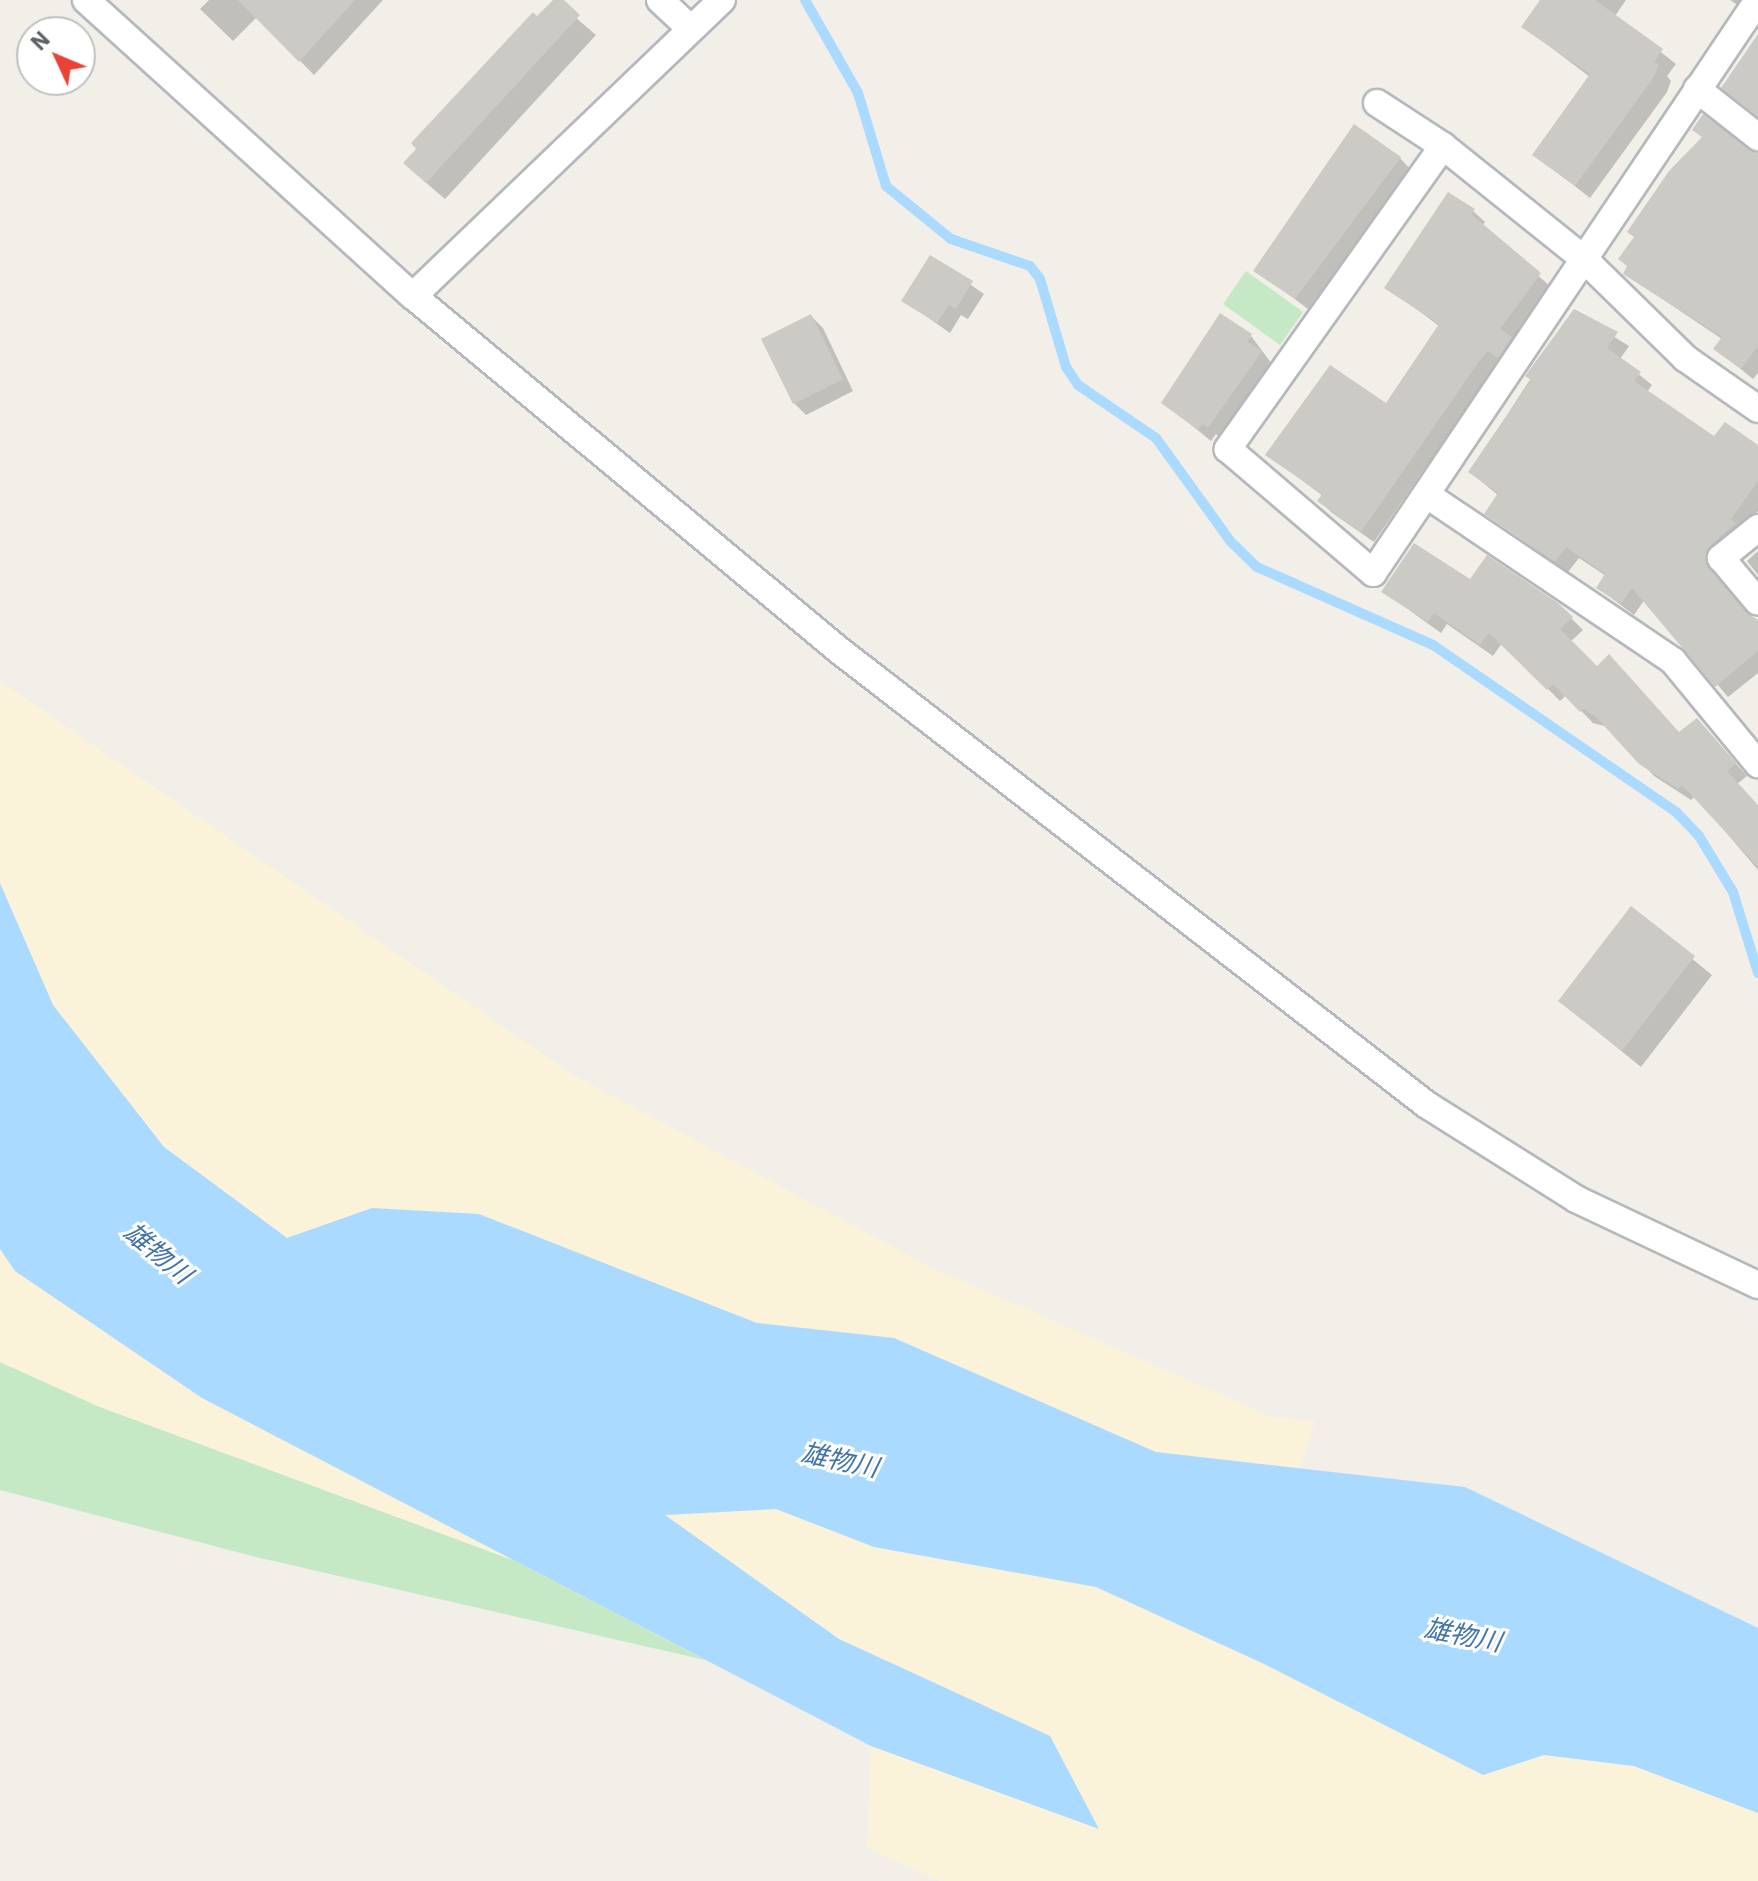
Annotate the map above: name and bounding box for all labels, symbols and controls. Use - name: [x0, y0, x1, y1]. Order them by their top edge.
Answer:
- north arrow: [16, 16, 96, 96]
- text: N: [24, 25, 56, 56]
- water label: 雄物川: [118, 1216, 198, 1290]
- water label: 雄物川: [799, 1437, 881, 1483]
- water label: 雄物川: [1422, 1612, 1504, 1658]

